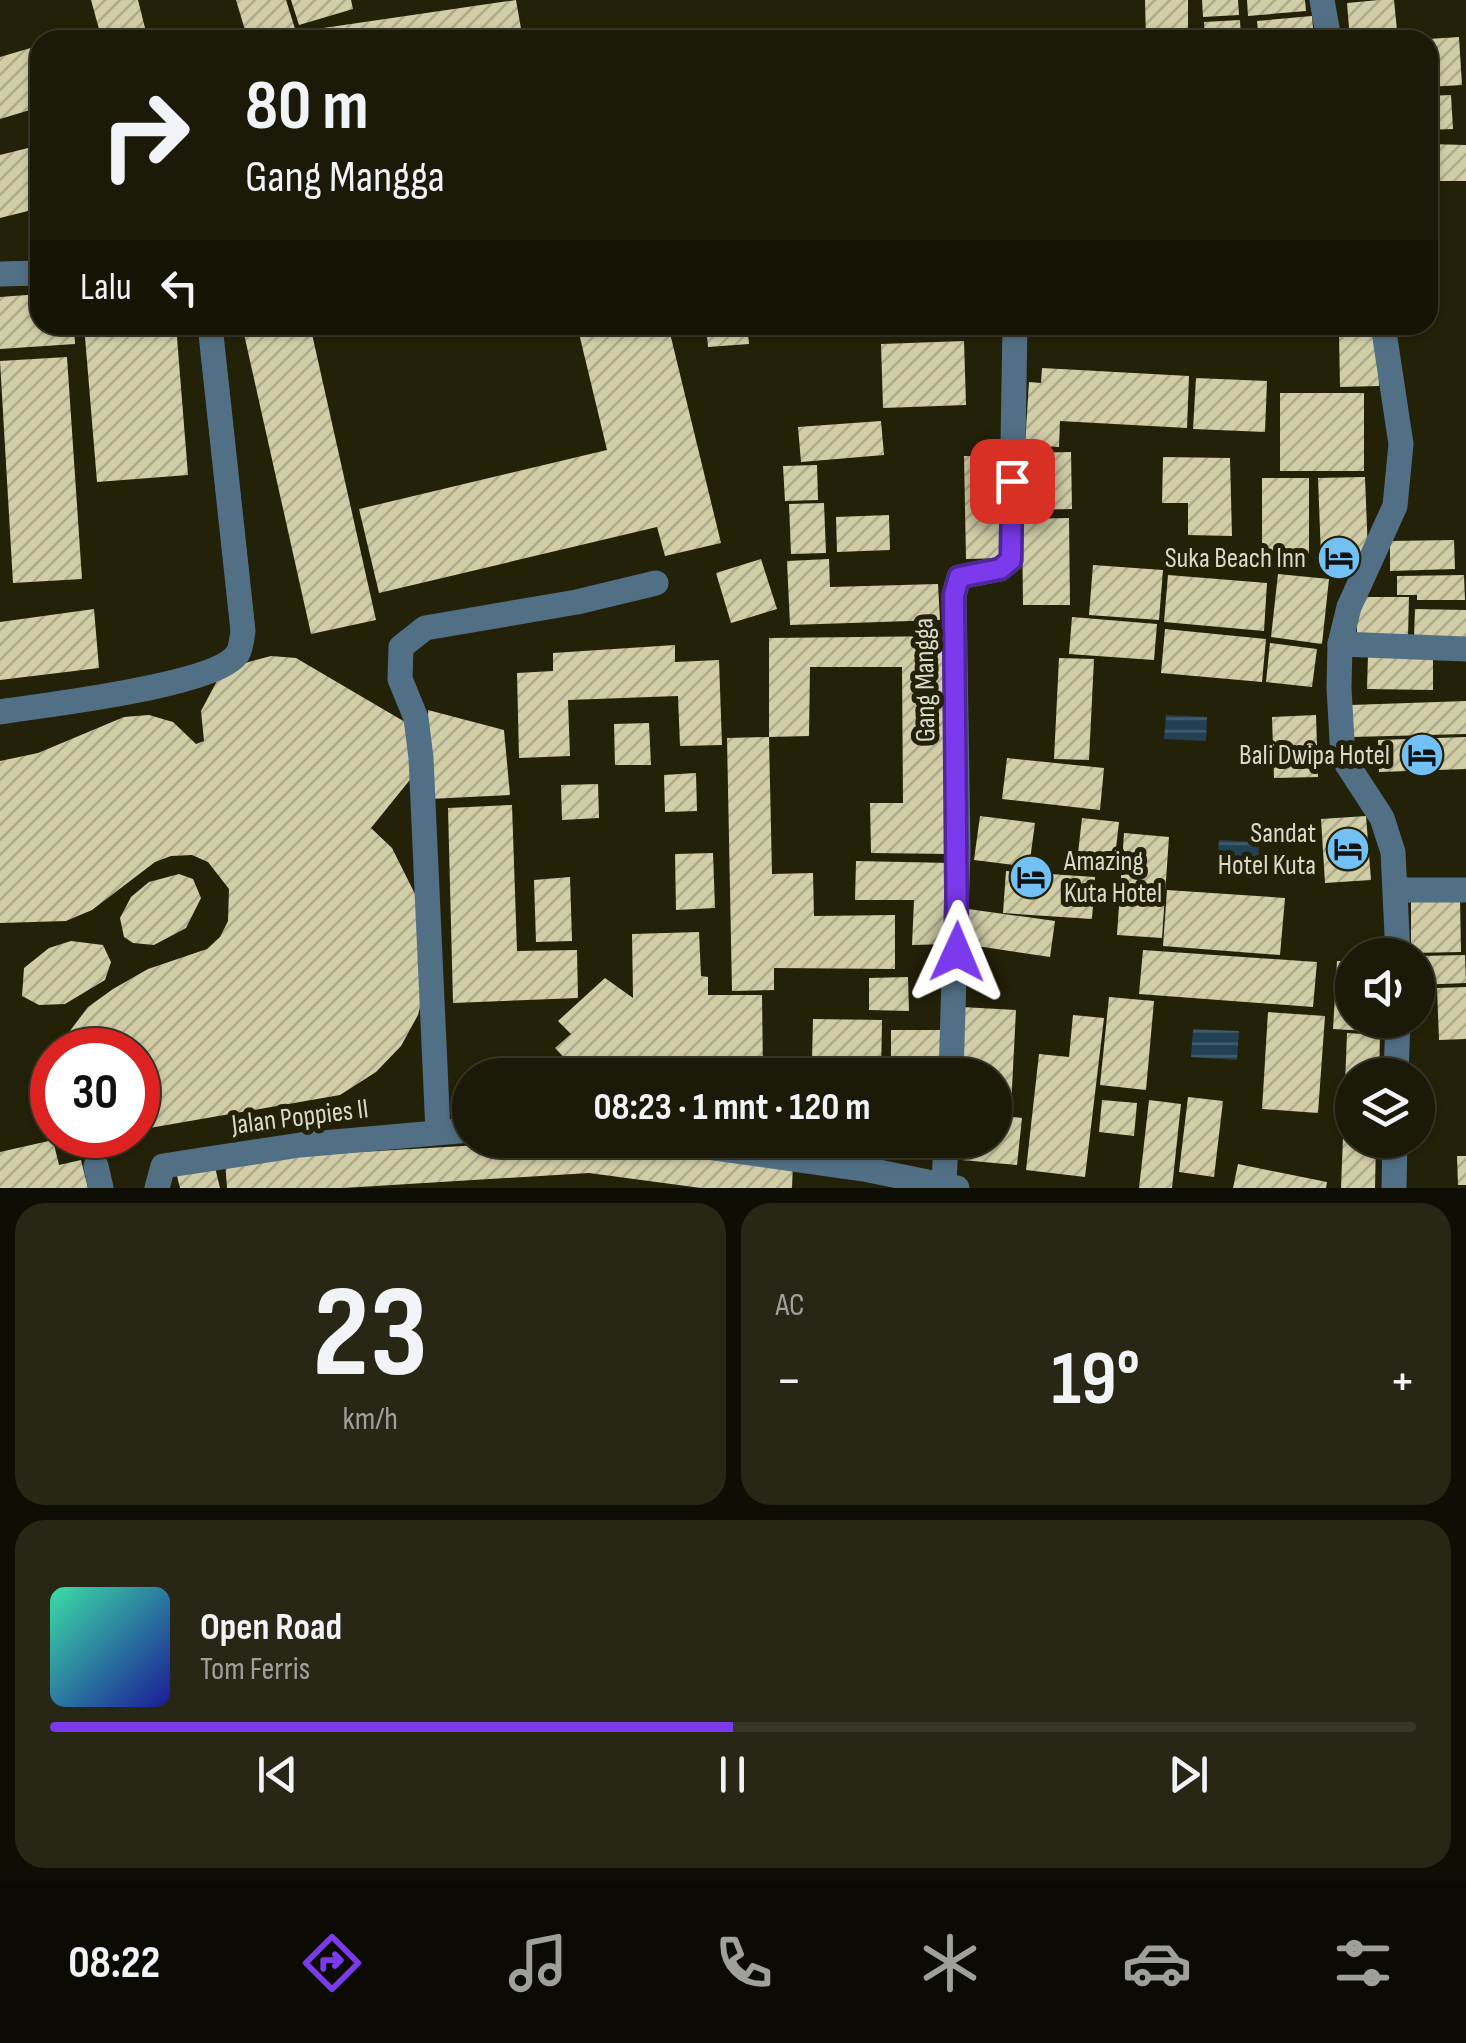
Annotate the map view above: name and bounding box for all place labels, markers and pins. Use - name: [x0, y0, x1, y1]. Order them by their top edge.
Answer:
- pin: [970, 439, 1055, 524]
- hotel icon: Suka Beach Inn: [1316, 535, 1362, 581]
- place label: Suka Beach Inn: [1165, 542, 1306, 575]
- hotel icon: Bali Dwipa Hotel: [1399, 732, 1445, 778]
- place label: Bali Dwipa Hotel: [1239, 739, 1390, 772]
- place label: Sandat Hotel Kuta: [1218, 817, 1316, 882]
- hotel icon: Sandat Hotel Kuta: [1325, 826, 1371, 872]
- place label: Amazing Kuta Hotel: [1063, 845, 1162, 910]
- hotel icon: Amazing Kuta Hotel: [1008, 854, 1054, 900]

